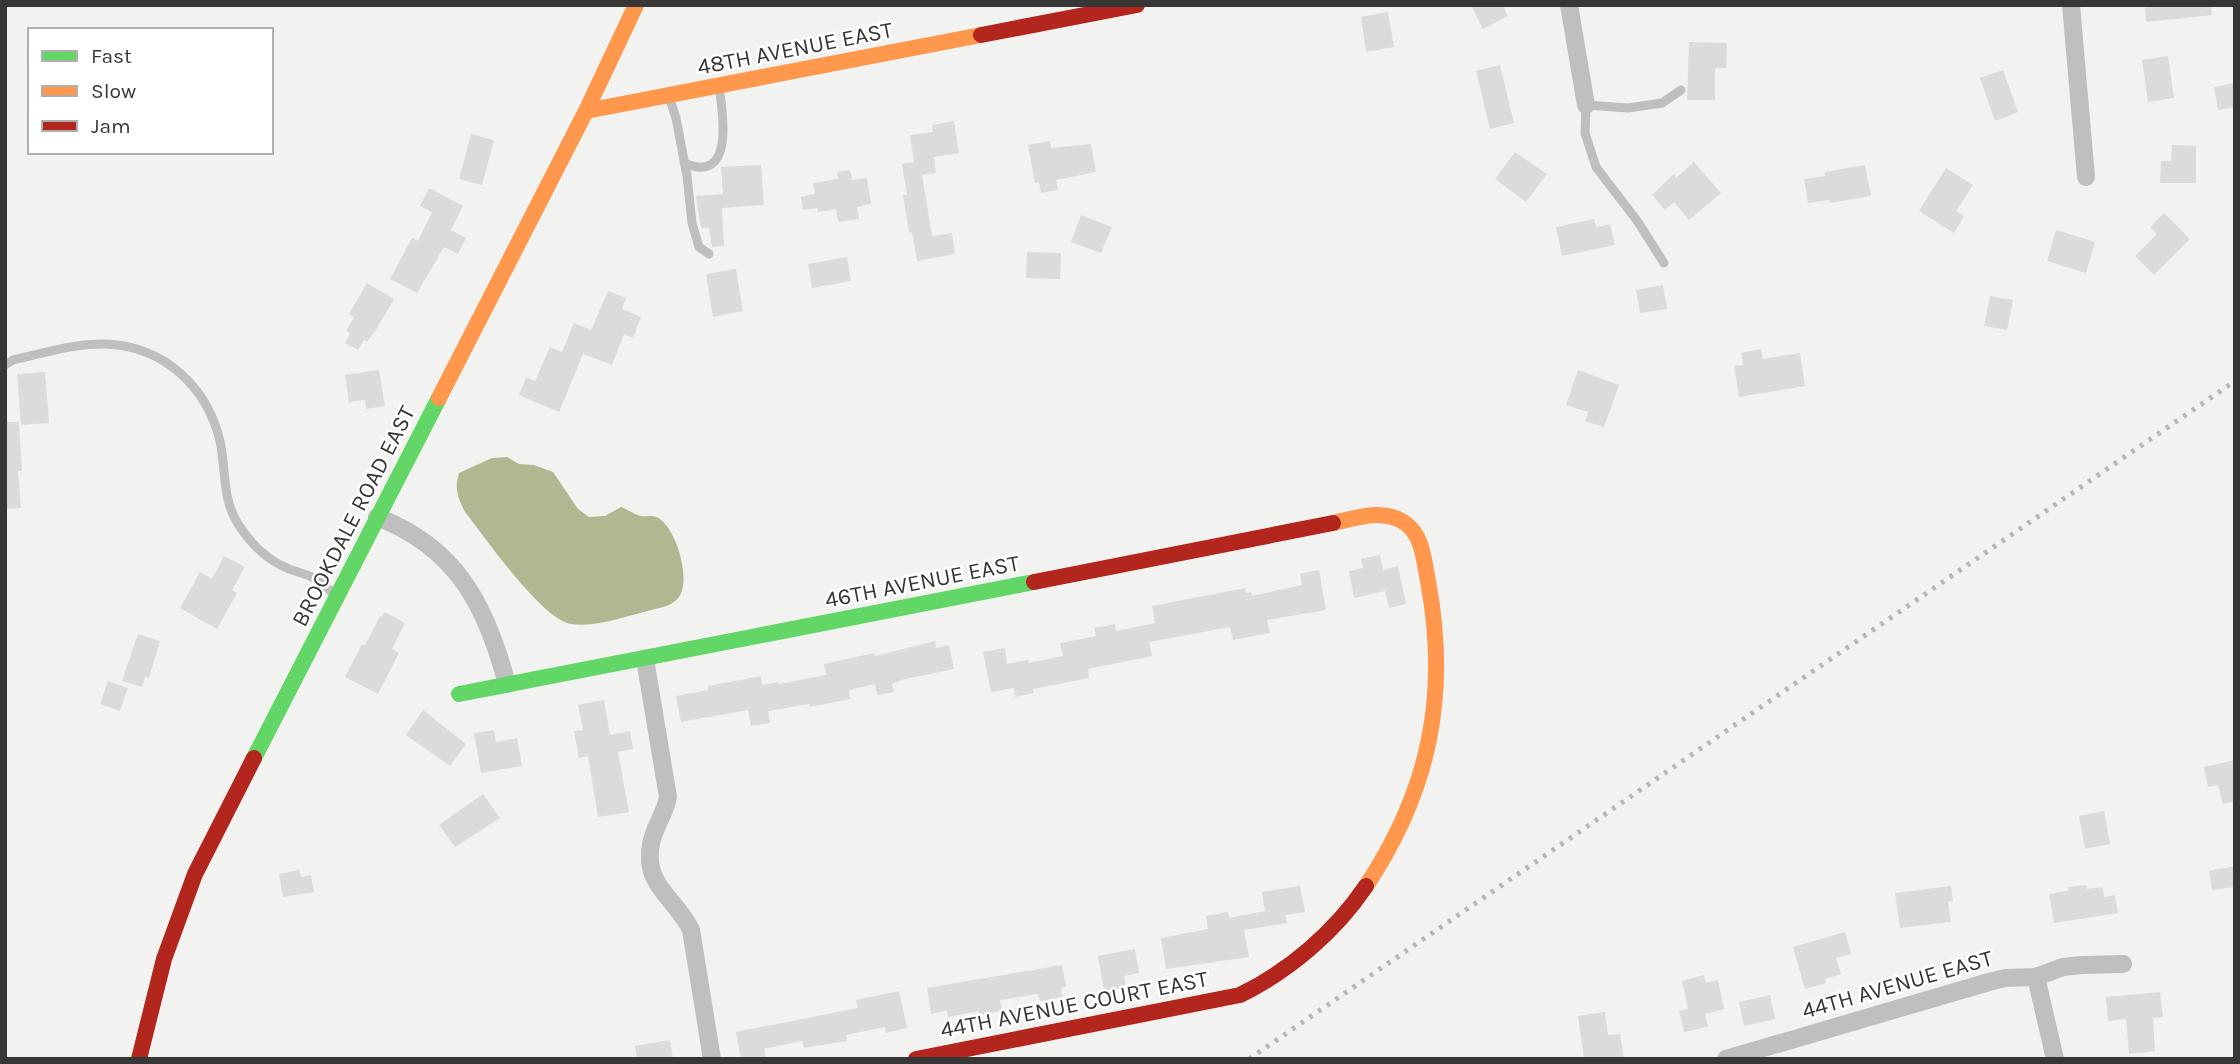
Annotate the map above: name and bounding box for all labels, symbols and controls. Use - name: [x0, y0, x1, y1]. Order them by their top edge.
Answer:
- street label: 48TH AVENUE EAST: [695, 16, 896, 81]
- legend: [28, 28, 273, 154]
- text: Fast: [91, 44, 132, 68]
- text: Slow: [91, 79, 136, 103]
- text: Jam: [91, 114, 131, 138]
- street label: BROOKDALE ROAD EAST: [286, 401, 421, 631]
- street label: 46TH AVENUE EAST: [823, 549, 1022, 614]
- street label: 44TH AVENUE EAST: [1799, 944, 1996, 1025]
- street label: 44TH AVENUE COURT EAST: [938, 965, 1211, 1044]

